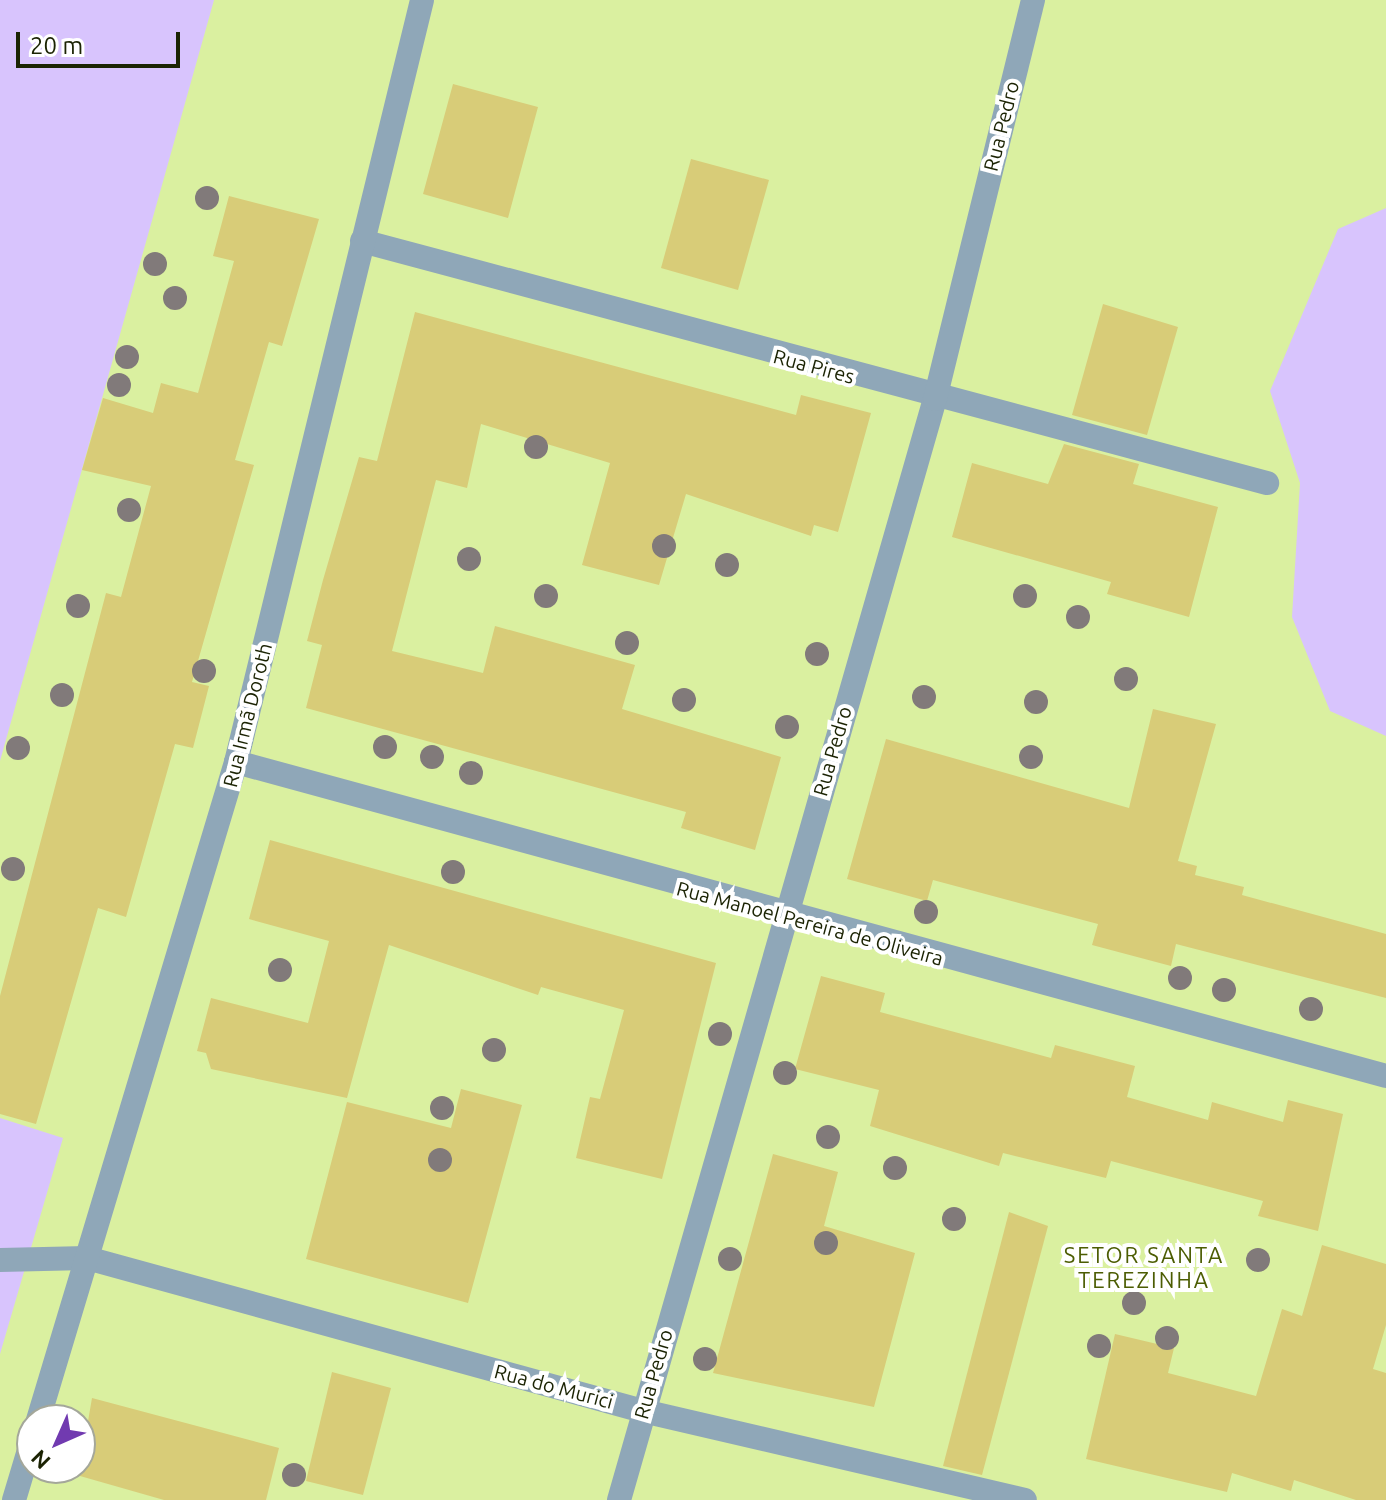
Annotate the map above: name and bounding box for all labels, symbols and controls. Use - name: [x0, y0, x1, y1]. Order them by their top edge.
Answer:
- scale bar: [20, 16, 184, 66]
- text: 20 m: [30, 32, 83, 59]
- street label: Rua Pedro: [978, 78, 1024, 174]
- street label: Rua Pires: [771, 344, 857, 388]
- street label: Rua Irmã Doroth: [217, 640, 277, 790]
- street label: Rua Pedro: [808, 703, 856, 799]
- street label: Rua Manoel Pereira de Oliveira: [674, 876, 946, 970]
- district label: SETOR SANTA TEREZINHA: [1064, 1241, 1224, 1292]
- street label: Rua Pedro: [629, 1326, 677, 1422]
- street label: Rua do Murici: [492, 1359, 616, 1413]
- north arrow: [16, 1404, 96, 1484]
- text: N: [25, 1445, 55, 1475]

